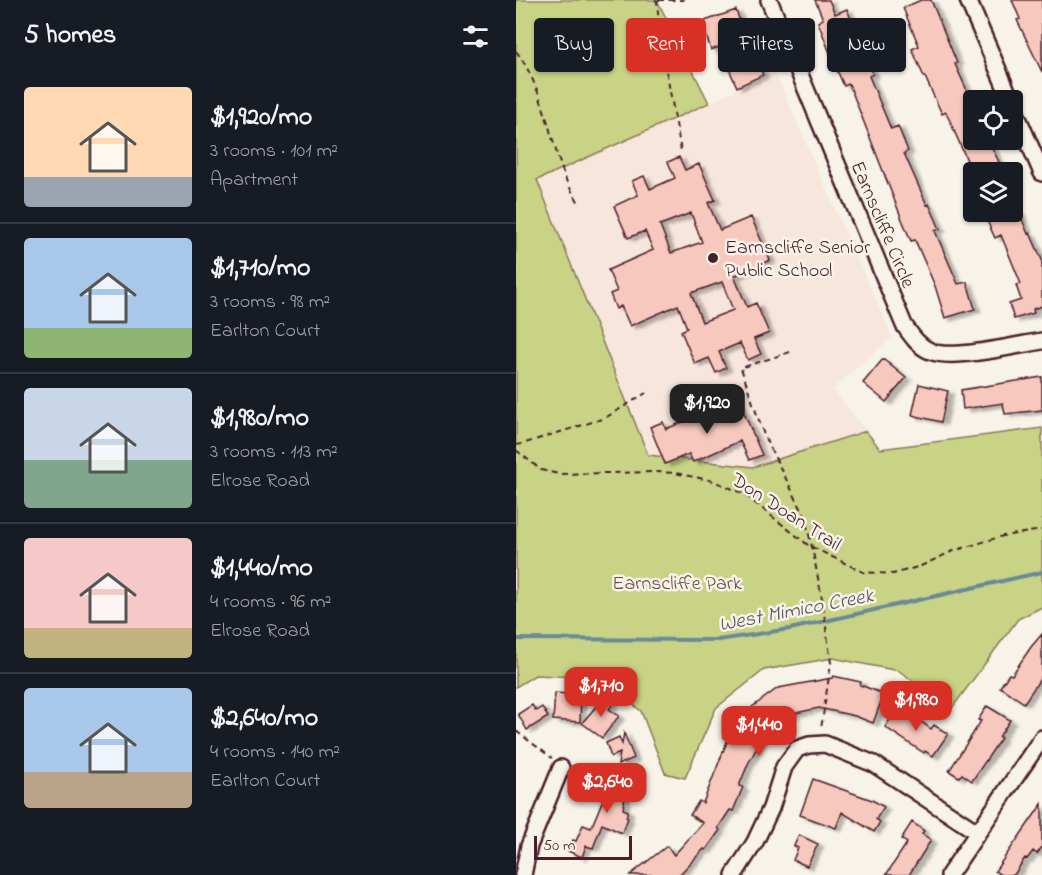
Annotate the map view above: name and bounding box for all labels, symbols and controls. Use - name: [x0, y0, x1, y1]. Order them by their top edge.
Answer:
- text: 5 homes: [24, 17, 116, 55]
- chip: Buy: [534, 18, 614, 72]
- chip: Rent: [626, 18, 706, 72]
- chip: Filters: [718, 18, 815, 72]
- chip: New: [827, 18, 906, 72]
- icon: filters: [459, 20, 492, 53]
- map controls: [963, 90, 1023, 222]
- button: locate: [963, 90, 1023, 150]
- text: $1,920/mo: [210, 99, 312, 137]
- icon: home: [72, 111, 144, 183]
- text: 3 rooms · 101 m²: [210, 137, 338, 166]
- street label: Earnscliffe Circle: [842, 157, 921, 293]
- button: layers: [963, 162, 1023, 222]
- text: Apartment: [210, 166, 298, 195]
- place label: Earnscliffe Senior Public School: [725, 234, 871, 286]
- text: $1,710/mo: [210, 250, 310, 288]
- marker: Earnscliffe Senior Public School: [706, 251, 720, 265]
- icon: home: [72, 262, 144, 334]
- text: 3 rooms · 98 m²: [210, 288, 330, 317]
- text: Earlton Court: [210, 317, 320, 346]
- pin: $1,920: [658, 384, 756, 435]
- text: $1,920: [684, 389, 730, 418]
- text: $1,980/mo: [210, 400, 309, 438]
- icon: home: [72, 412, 144, 484]
- text: 3 rooms · 113 m²: [210, 438, 338, 467]
- street label: Don Doan Trail: [724, 466, 846, 560]
- text: Elrose Road: [210, 467, 310, 496]
- text: $1,440/mo: [210, 550, 313, 588]
- icon: home: [72, 562, 144, 634]
- park label: Earnscliffe Park: [612, 570, 742, 599]
- water label: West Mimico Creek: [717, 581, 877, 641]
- text: 4 rooms · 96 m²: [210, 588, 331, 617]
- text: Elrose Road: [210, 617, 310, 646]
- pin: $1,710: [552, 667, 650, 718]
- text: $1,710: [578, 672, 624, 701]
- pin: $1,980: [867, 681, 965, 732]
- text: $1,980: [894, 686, 938, 715]
- text: $2,640/mo: [210, 700, 318, 738]
- pin: $1,440: [710, 706, 808, 757]
- text: $1,440: [735, 711, 783, 740]
- icon: home: [72, 712, 144, 784]
- text: 4 rooms · 140 m²: [210, 738, 340, 767]
- pin: $2,640: [558, 763, 656, 814]
- text: Earlton Court: [210, 767, 320, 796]
- text: $2,640: [581, 768, 633, 797]
- scale bar: [534, 833, 632, 860]
- text: 50 m: [543, 834, 575, 858]

